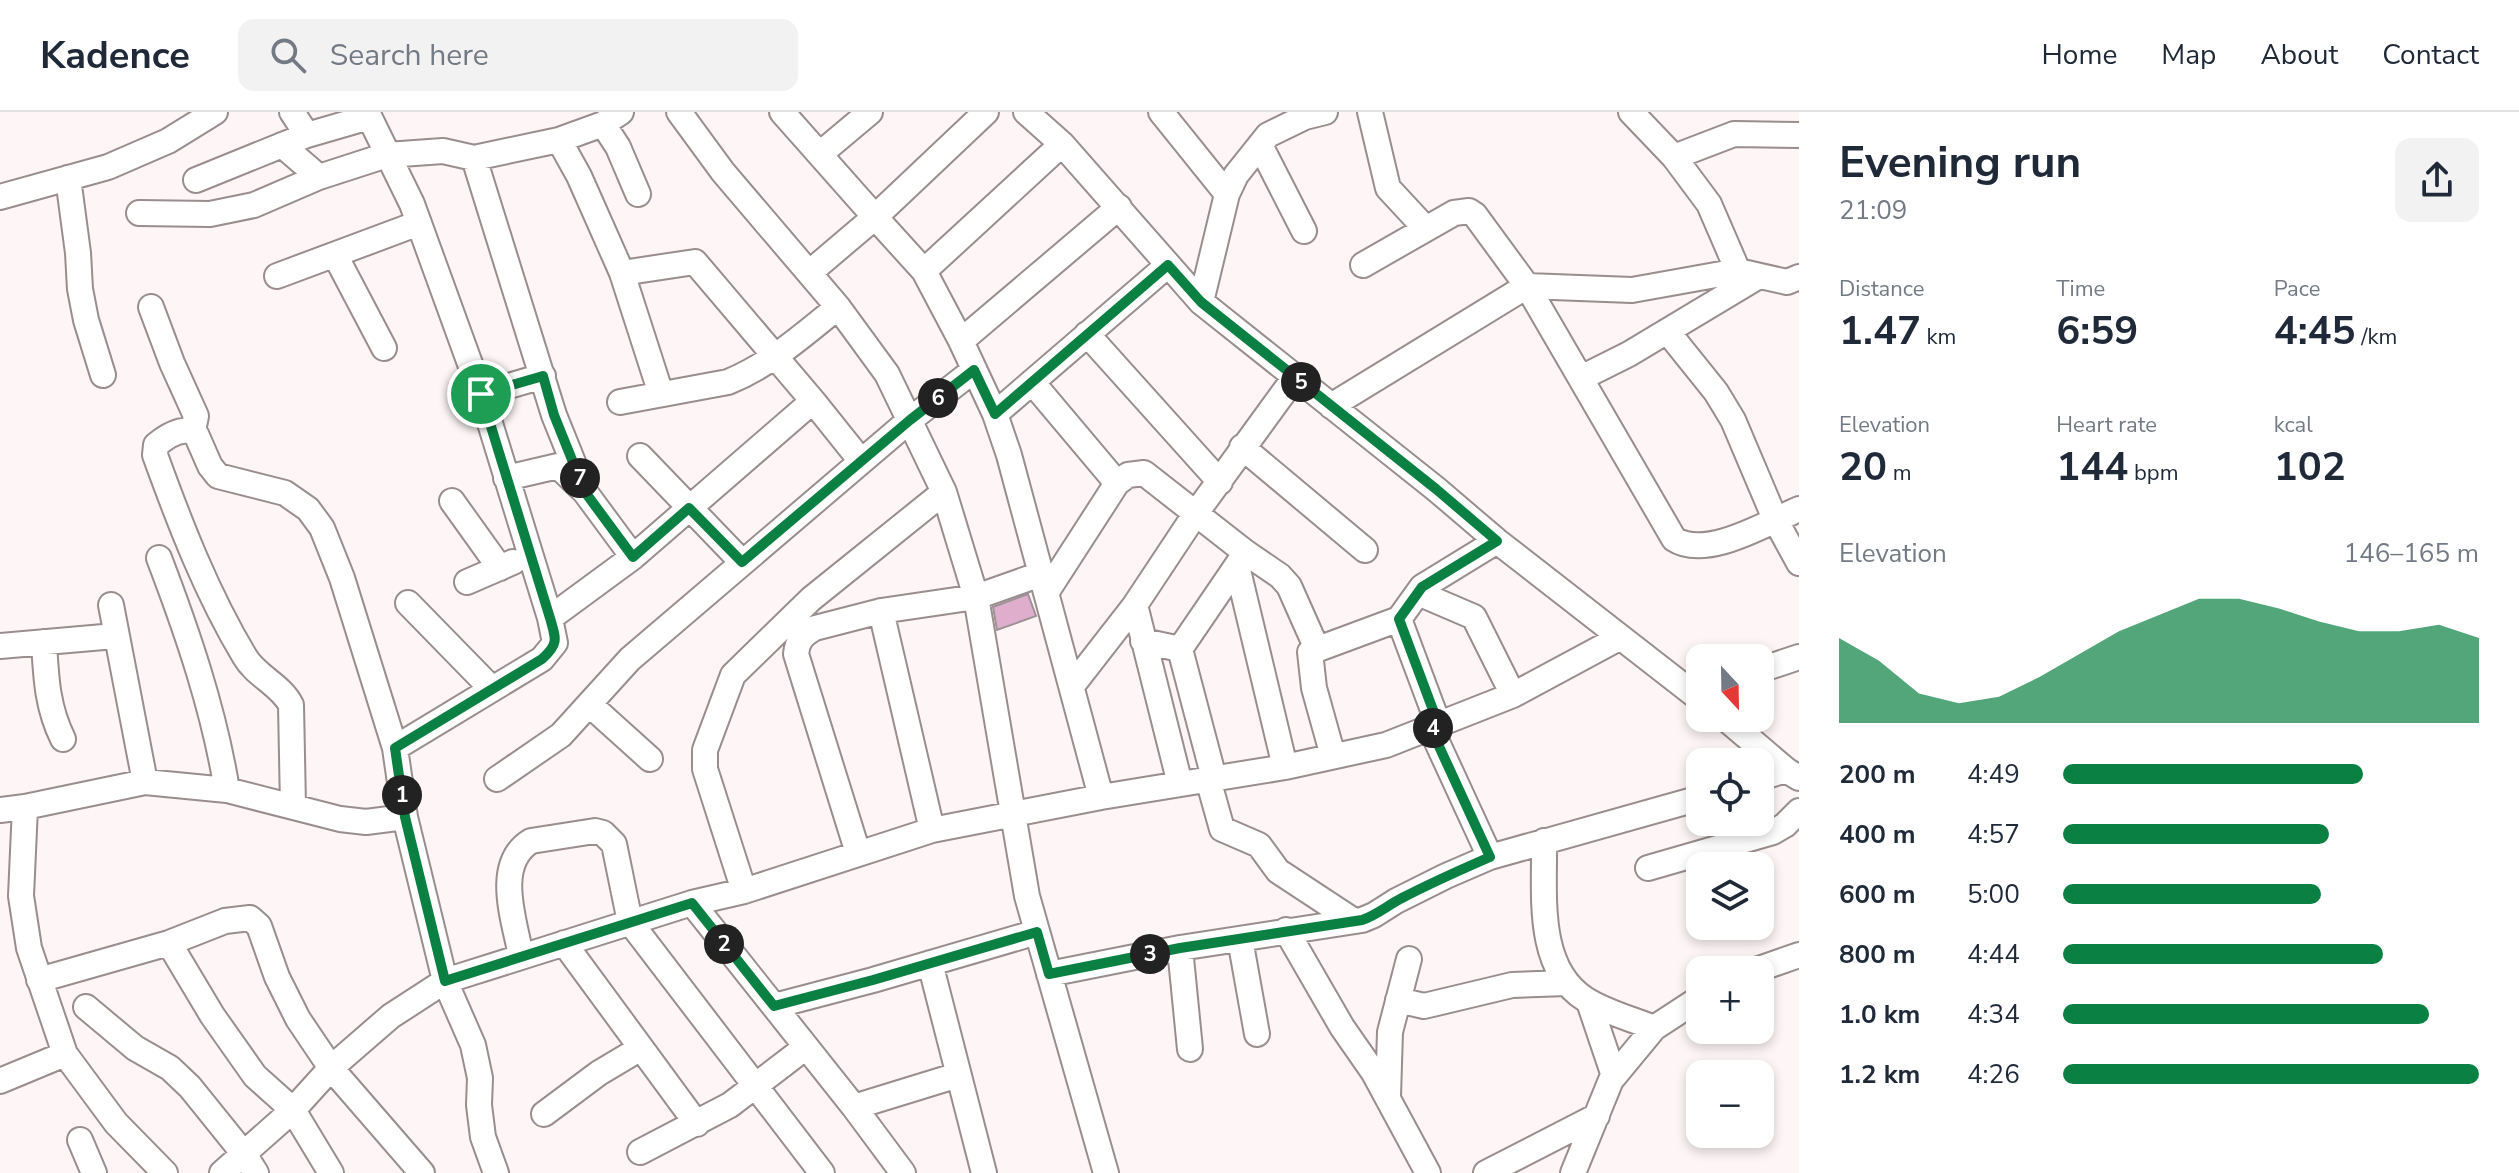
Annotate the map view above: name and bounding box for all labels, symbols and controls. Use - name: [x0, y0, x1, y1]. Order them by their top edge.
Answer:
- search box: [238, 19, 798, 91]
- text: Kadence: [40, 30, 190, 81]
- icon: search: [266, 33, 310, 77]
- text: Search here: [330, 35, 489, 76]
- text: Home: [2042, 36, 2117, 74]
- text: Map: [2161, 36, 2216, 74]
- text: About: [2260, 36, 2338, 74]
- text: Contact: [2382, 36, 2479, 74]
- text: Evening run: [1839, 133, 2081, 193]
- button: share: [2395, 138, 2479, 222]
- text: 21:09: [1839, 193, 1907, 228]
- text: Distance: [1839, 274, 1924, 304]
- text: Time: [2056, 274, 2105, 304]
- text: Pace: [2274, 274, 2320, 304]
- text: 1.47: [1839, 304, 1921, 358]
- text: 6:59: [2056, 304, 2138, 358]
- text: 4:45: [2274, 304, 2356, 358]
- text: km: [1921, 322, 1956, 352]
- text: /km: [2356, 322, 2397, 352]
- pin: [447, 360, 515, 428]
- pin: 5: [1281, 362, 1321, 402]
- text: 5: [1294, 367, 1308, 397]
- icon: arrive: [459, 372, 503, 416]
- pin: 6: [918, 378, 958, 418]
- text: 6: [931, 383, 945, 413]
- text: Elevation: [1839, 410, 1930, 440]
- text: Heart rate: [2056, 410, 2157, 440]
- text: kcal: [2274, 410, 2313, 440]
- text: 20: [1839, 440, 1887, 494]
- text: 144: [2056, 440, 2128, 494]
- text: 102: [2274, 440, 2346, 494]
- pin: 7: [560, 458, 600, 498]
- text: m: [1887, 458, 1912, 488]
- text: bpm: [2128, 458, 2178, 488]
- text: 7: [573, 463, 587, 493]
- text: Elevation: [1839, 536, 1947, 571]
- text: 146–165 m: [2343, 536, 2479, 571]
- north arrow: [1686, 644, 1774, 732]
- map controls: [1686, 644, 1774, 1148]
- pin: 4: [1413, 708, 1453, 748]
- text: 4: [1426, 713, 1440, 743]
- button: locate: [1686, 748, 1774, 836]
- text: 200 m: [1839, 757, 1916, 792]
- text: 4:49: [1967, 757, 2020, 792]
- pin: 1: [382, 775, 422, 815]
- text: 1: [395, 780, 409, 810]
- text: 400 m: [1839, 817, 1916, 852]
- text: 4:57: [1967, 817, 2020, 852]
- button: layers: [1686, 852, 1774, 940]
- text: 600 m: [1839, 877, 1916, 912]
- text: 5:00: [1967, 877, 2020, 912]
- pin: 2: [704, 924, 744, 964]
- text: 2: [717, 929, 731, 959]
- pin: 3: [1130, 934, 1170, 974]
- text: 800 m: [1839, 937, 1916, 972]
- text: 4:44: [1967, 937, 2020, 972]
- text: 3: [1143, 939, 1157, 969]
- button: +: [1686, 956, 1774, 1044]
- text: 1.0 km: [1839, 997, 1920, 1032]
- text: 4:34: [1967, 997, 2020, 1032]
- text: 1.2 km: [1839, 1057, 1920, 1092]
- text: 4:26: [1967, 1057, 2020, 1092]
- button: −: [1686, 1060, 1774, 1148]

